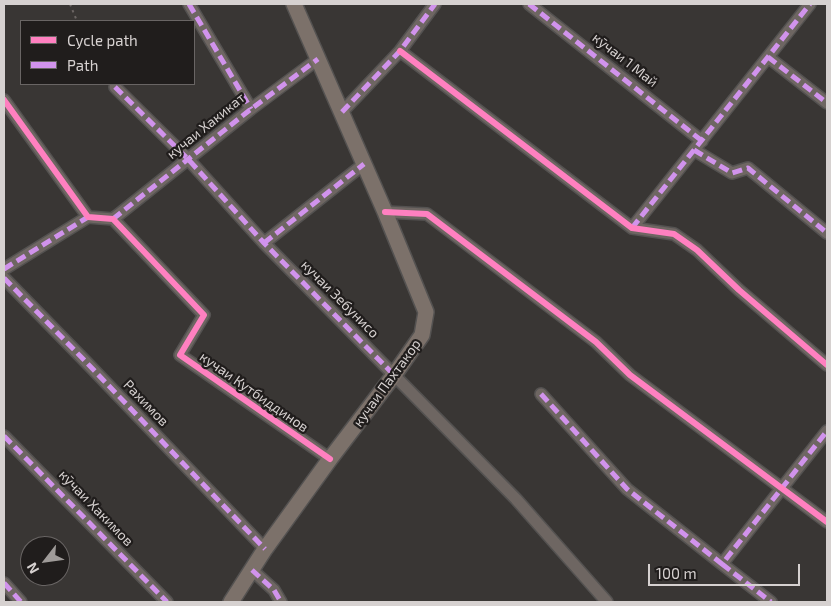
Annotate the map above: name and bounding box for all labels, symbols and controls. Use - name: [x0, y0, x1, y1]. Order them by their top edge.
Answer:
- legend: [20, 20, 195, 85]
- street label: кӯчаи 1 Май: [589, 29, 661, 91]
- text: Cycle path: [67, 31, 138, 49]
- text: Path: [67, 56, 98, 74]
- street label: кучаи Хакикат: [164, 89, 248, 163]
- street label: кучаи Зебунисо: [298, 257, 382, 341]
- street label: кучаи Пахтакор: [350, 336, 424, 430]
- street label: кучаи Кутбиддинов: [196, 348, 312, 436]
- street label: Рахимов: [120, 376, 172, 430]
- street label: кӯчаи Хакимов: [55, 466, 137, 550]
- north arrow: [20, 536, 70, 586]
- scale bar: [651, 554, 804, 586]
- text: N: [23, 560, 42, 577]
- text: 100 m: [656, 564, 697, 582]

